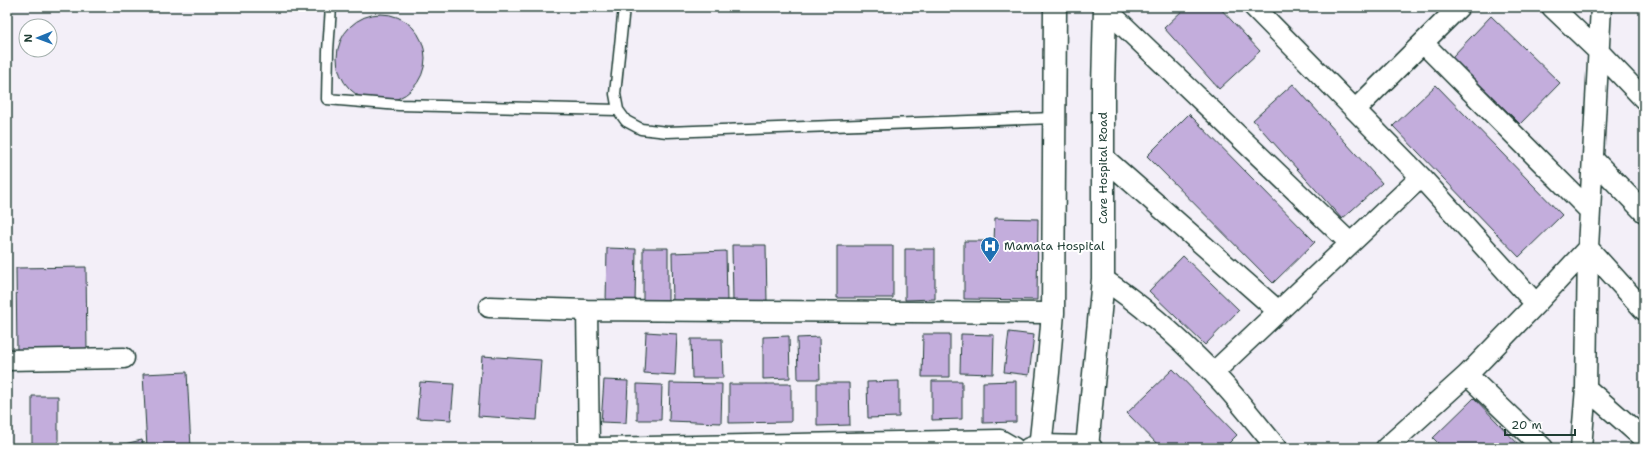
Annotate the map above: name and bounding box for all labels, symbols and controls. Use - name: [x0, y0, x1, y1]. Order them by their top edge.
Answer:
- north arrow: [18, 18, 58, 58]
- text: N: [21, 33, 36, 43]
- street label: Care Hospital Road: [1095, 112, 1111, 224]
- hospital icon: Mamata Hospital: [979, 235, 1001, 263]
- place label: Mamata Hospital: [1004, 238, 1105, 254]
- scale bar: [1505, 411, 1575, 437]
- text: 20 m: [1511, 417, 1542, 433]

